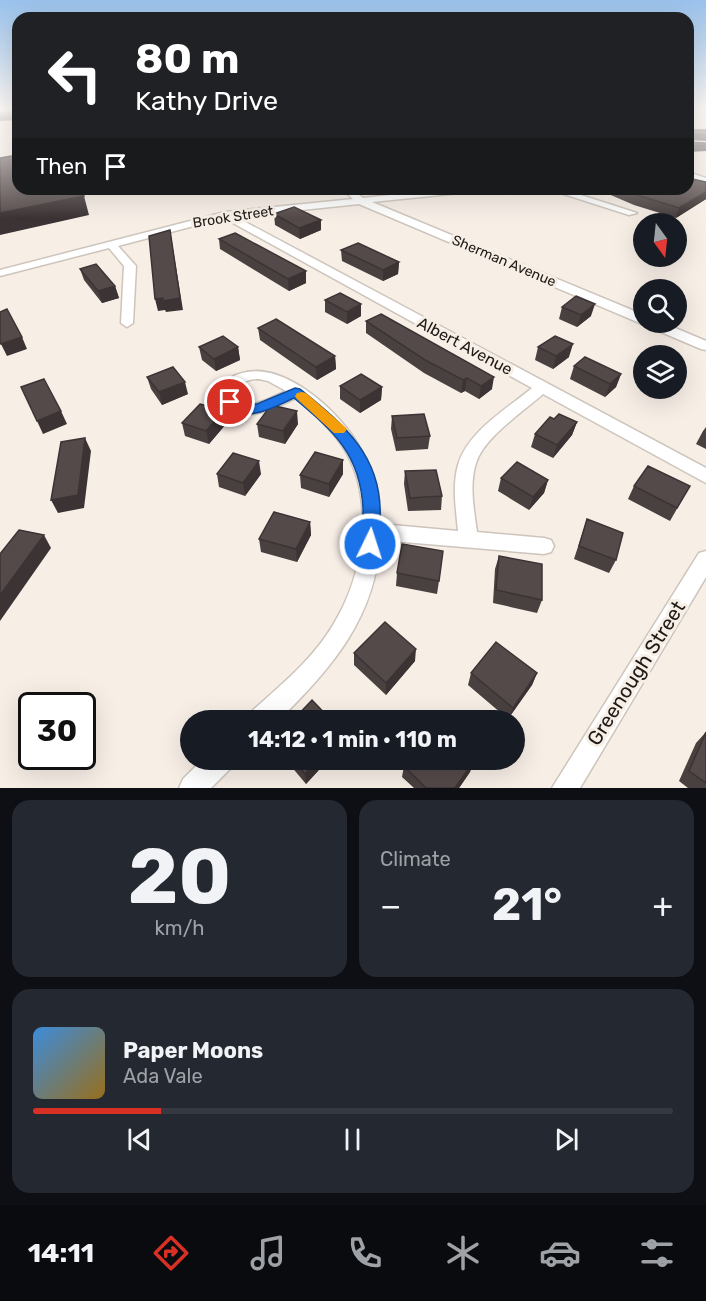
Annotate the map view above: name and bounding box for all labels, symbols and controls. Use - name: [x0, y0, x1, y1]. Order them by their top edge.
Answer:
- text: 80 m: [135, 34, 239, 84]
- icon: left: [36, 36, 114, 114]
- text: Kathy Drive: [135, 85, 278, 117]
- icon: arrive: [99, 150, 132, 183]
- text: Then: [36, 153, 87, 180]
- street label: Brook Street: [191, 202, 275, 232]
- north arrow: [633, 213, 687, 267]
- map controls: [633, 213, 687, 399]
- street label: Sherman Avenue: [450, 231, 559, 291]
- button: search: [633, 279, 687, 333]
- street label: Albert Avenue: [414, 313, 516, 379]
- button: layers: [633, 345, 687, 399]
- pin: [204, 376, 255, 427]
- icon: arrive: [213, 385, 246, 418]
- position arrow: [338, 512, 402, 576]
- street label: Greenough Street: [582, 596, 690, 750]
- speed limit sign: 30: [18, 692, 96, 770]
- text: 14:12 · 1 min · 110 m: [248, 726, 457, 753]
- text: 20: [128, 830, 231, 923]
- text: Climate: [380, 847, 451, 871]
- text: 21°: [492, 878, 562, 931]
- text: −: [380, 886, 401, 925]
- text: +: [652, 886, 673, 925]
- text: km/h: [155, 916, 204, 940]
- text: Paper Moons: [123, 1037, 263, 1064]
- text: Ada Vale: [123, 1064, 203, 1088]
- icon: previous: [123, 1123, 156, 1156]
- icon: pause: [336, 1123, 369, 1156]
- icon: next: [550, 1123, 583, 1156]
- icon: directions: [150, 1232, 192, 1274]
- icon: music: [247, 1232, 289, 1274]
- icon: phone: [344, 1232, 386, 1274]
- icon: climate: [442, 1232, 484, 1274]
- icon: car: [539, 1232, 581, 1274]
- icon: filters: [636, 1232, 678, 1274]
- text: 14:11: [28, 1237, 94, 1269]

